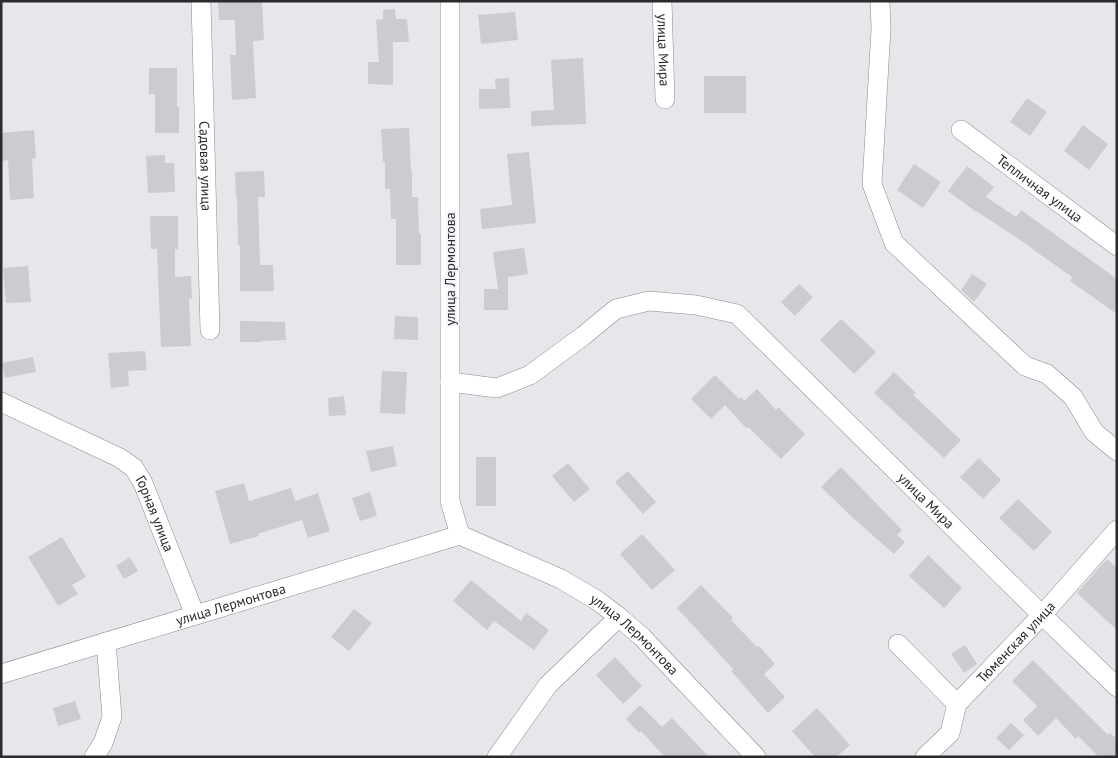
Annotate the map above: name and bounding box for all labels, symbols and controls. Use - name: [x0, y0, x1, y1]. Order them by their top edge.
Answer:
- street label: улица Мира: [653, 13, 674, 87]
- street label: Садовая улица: [195, 121, 216, 211]
- street label: Тепличная улица: [993, 151, 1086, 226]
- street label: улица Лермонтова: [441, 212, 459, 326]
- street label: улица Мира: [894, 469, 958, 533]
- street label: Горная улица: [131, 472, 178, 554]
- street label: улица Лермонтова: [174, 579, 288, 630]
- street label: улица Лермонтова: [587, 589, 682, 679]
- street label: Тюменская улица: [973, 597, 1059, 687]

